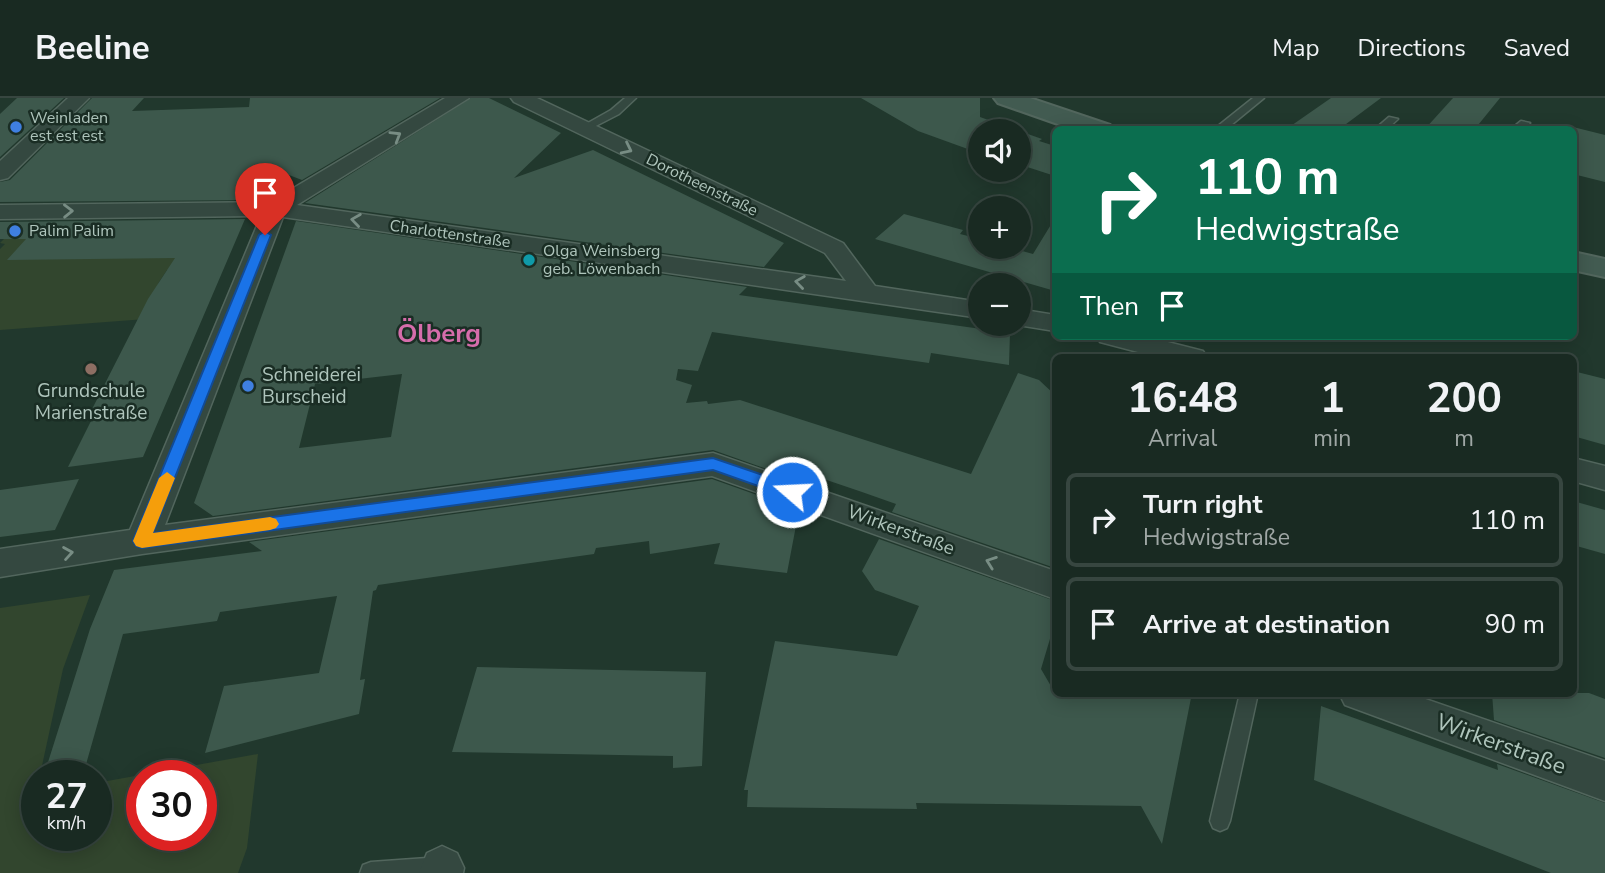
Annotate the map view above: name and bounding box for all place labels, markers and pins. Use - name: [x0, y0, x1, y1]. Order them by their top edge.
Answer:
- place label: Weinladen est est est: [30, 107, 108, 147]
- marker: Weinladen est est est: [8, 119, 24, 135]
- pin: [235, 163, 295, 235]
- place label: Palim Palim: [29, 220, 114, 242]
- marker: Palim Palim: [7, 223, 23, 239]
- place label: Olga Weinsberg geb. Löwenbach: [543, 240, 660, 280]
- marker: Olga Weinsberg geb. Löwenbach: [521, 252, 537, 268]
- marker: Grundschule Marienstraße: [83, 361, 99, 377]
- place label: Schneiderei Burscheid: [262, 362, 361, 410]
- place label: Grundschule Marienstraße: [35, 378, 147, 426]
- marker: Schneiderei Burscheid: [240, 378, 256, 394]

